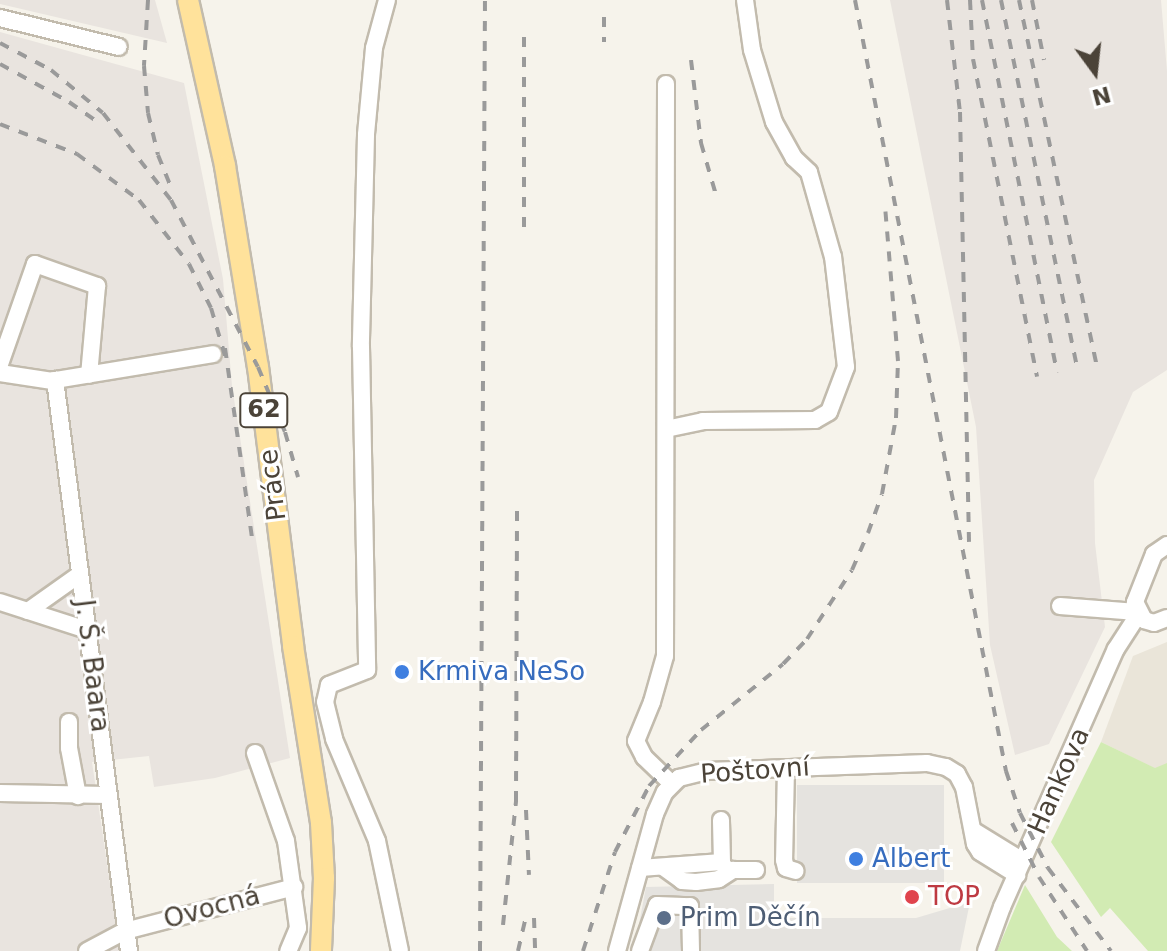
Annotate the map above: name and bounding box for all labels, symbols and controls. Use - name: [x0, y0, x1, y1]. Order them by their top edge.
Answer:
- north arrow: [1055, 32, 1135, 112]
- text: N: [1089, 81, 1113, 110]
- road number: 62: [238, 390, 290, 430]
- street label: Práce: [253, 447, 293, 523]
- street label: J. Š. Baara: [68, 598, 116, 734]
- place label: Krmiva NeSo: [418, 656, 585, 688]
- marker: Krmiva NeSo: [393, 663, 411, 681]
- street label: Hankova: [1022, 723, 1096, 839]
- street label: Poštovní: [699, 752, 811, 790]
- place label: Albert: [872, 843, 950, 875]
- marker: Albert: [847, 850, 865, 868]
- street label: Ovocná: [160, 880, 264, 936]
- place label: TOP: [928, 881, 980, 913]
- marker: TOP: [903, 888, 921, 906]
- place label: Prim Děčín: [680, 902, 821, 934]
- marker: Prim Děčín: [655, 909, 673, 927]

